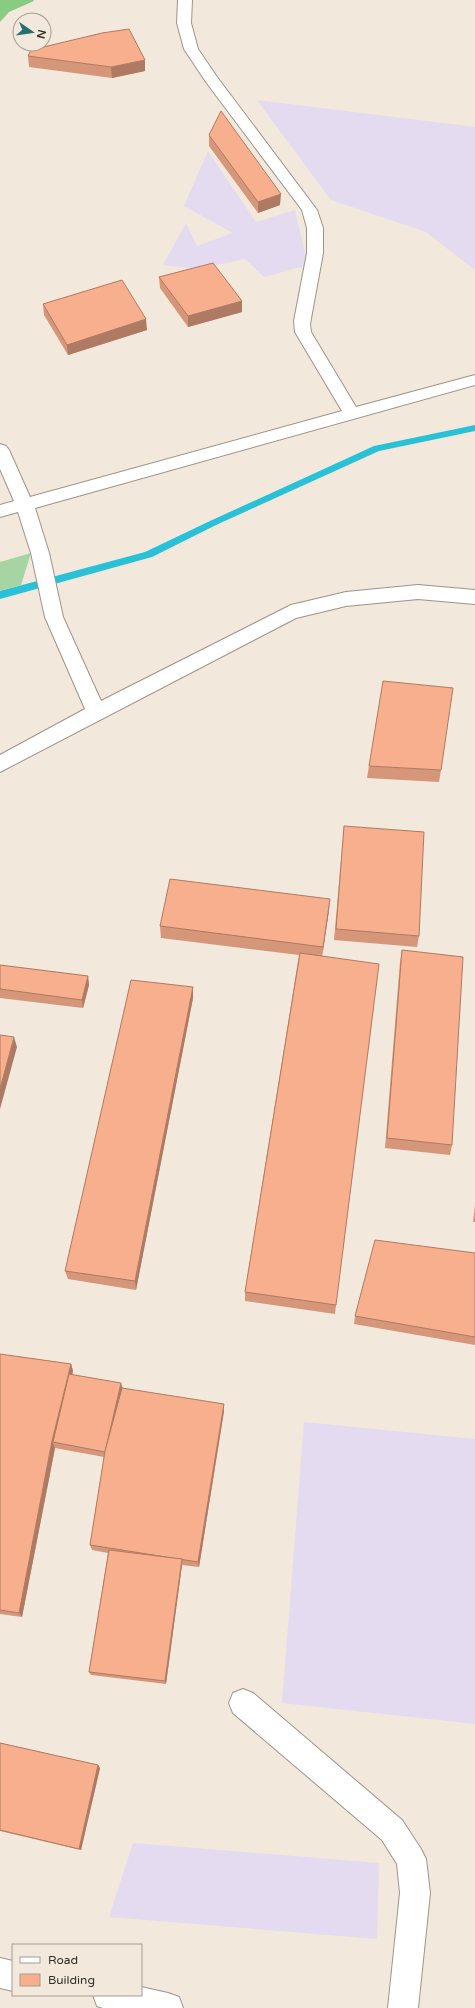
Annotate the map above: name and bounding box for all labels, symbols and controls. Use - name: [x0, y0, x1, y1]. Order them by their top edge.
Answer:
- north arrow: [12, 12, 52, 52]
- text: N: [34, 28, 49, 40]
- legend: [12, 1944, 142, 1996]
- text: Road: [48, 1953, 78, 1967]
- text: Building: [48, 1973, 95, 1987]

